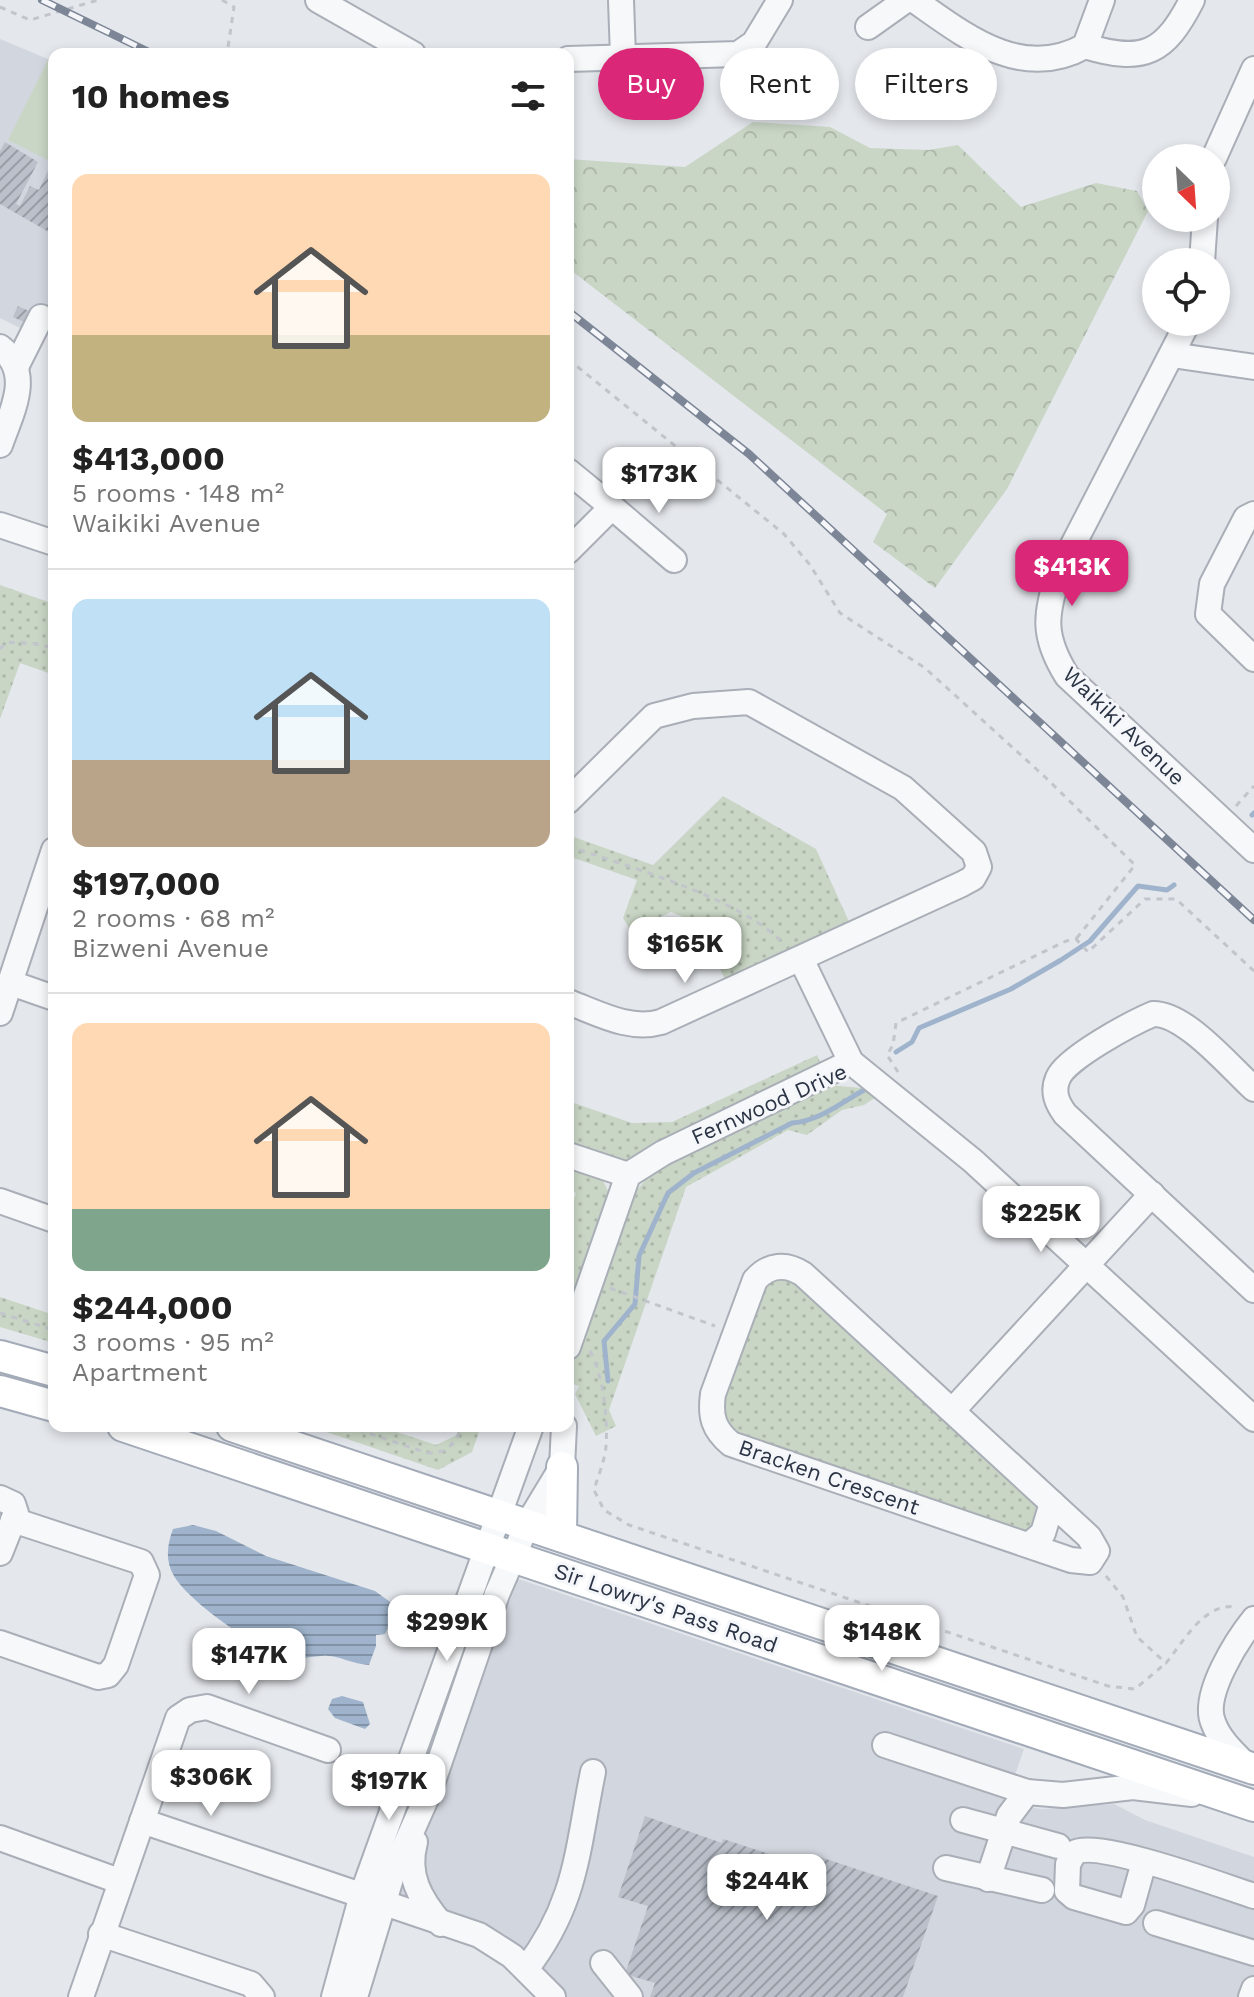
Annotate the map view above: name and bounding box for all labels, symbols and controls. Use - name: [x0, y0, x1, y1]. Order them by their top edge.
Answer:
- chip: Buy: [598, 48, 704, 120]
- chip: Rent: [720, 48, 839, 120]
- chip: Filters: [855, 48, 997, 120]
- icon: filters: [506, 74, 550, 118]
- text: 10 homes: [72, 76, 230, 116]
- north arrow: [1142, 144, 1230, 232]
- map controls: [1142, 144, 1230, 336]
- icon: home: [239, 226, 383, 370]
- button: locate: [1142, 248, 1230, 336]
- text: $413,000: [72, 438, 225, 478]
- pin: $173K: [603, 447, 715, 515]
- text: $173K: [620, 458, 698, 488]
- text: 5 rooms · 148 m²: [72, 478, 284, 508]
- text: Waikiki Avenue: [72, 508, 261, 538]
- pin: $413K: [1016, 540, 1128, 608]
- text: $413K: [1033, 551, 1111, 581]
- icon: home: [239, 651, 383, 795]
- street label: Waikiki Avenue: [1058, 662, 1190, 790]
- text: $197,000: [72, 863, 220, 903]
- text: 2 rooms · 68 m²: [72, 903, 274, 933]
- pin: $165K: [629, 917, 741, 985]
- text: $165K: [646, 928, 724, 958]
- text: Bizweni Avenue: [72, 933, 269, 963]
- street label: Fernwood Drive: [687, 1058, 851, 1150]
- icon: home: [239, 1075, 383, 1219]
- pin: $225K: [985, 1186, 1097, 1254]
- text: $225K: [1001, 1197, 1081, 1227]
- text: $244,000: [72, 1287, 233, 1327]
- text: 3 rooms · 95 m²: [72, 1327, 274, 1357]
- text: Apartment: [72, 1357, 208, 1387]
- street label: Bracken Crescent: [735, 1434, 923, 1520]
- street label: Sir Lowry's Pass Road: [551, 1558, 781, 1658]
- pin: $299K: [391, 1595, 503, 1663]
- pin: $148K: [826, 1605, 938, 1673]
- text: $299K: [406, 1606, 488, 1636]
- text: $148K: [843, 1616, 922, 1646]
- pin: $147K: [193, 1628, 305, 1696]
- text: $147K: [210, 1639, 288, 1669]
- pin: $306K: [155, 1750, 267, 1818]
- pin: $197K: [333, 1754, 445, 1822]
- text: $306K: [170, 1761, 252, 1791]
- text: $197K: [350, 1765, 428, 1795]
- pin: $244K: [711, 1854, 823, 1922]
- text: $244K: [725, 1865, 809, 1895]

